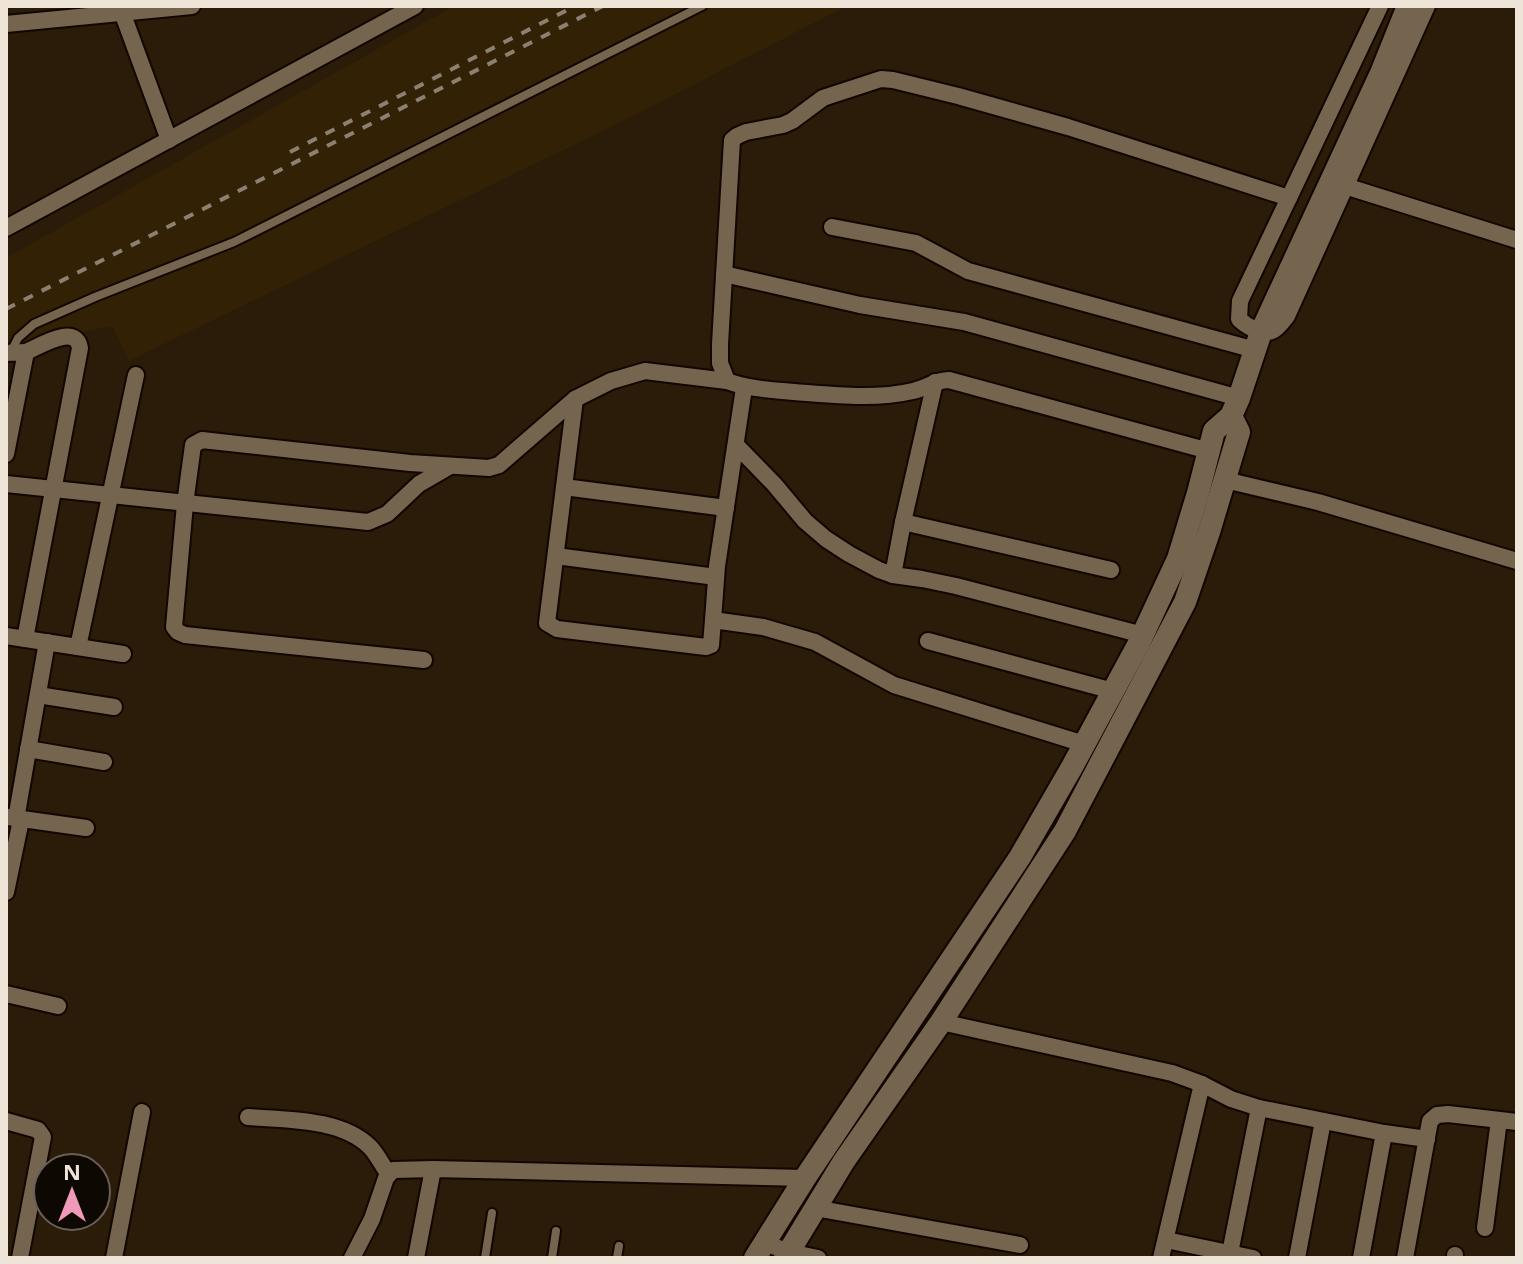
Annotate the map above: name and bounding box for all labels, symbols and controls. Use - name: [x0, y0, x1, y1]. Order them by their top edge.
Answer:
- north arrow: [32, 1152, 112, 1232]
- text: N: [63, 1156, 81, 1186]

